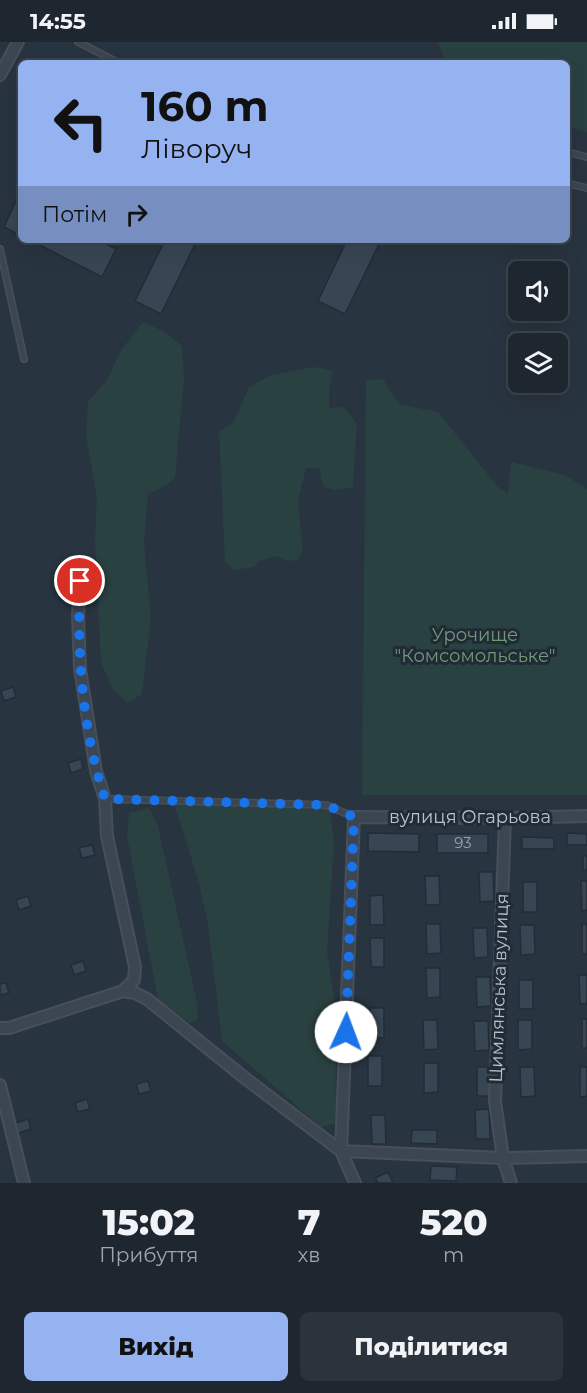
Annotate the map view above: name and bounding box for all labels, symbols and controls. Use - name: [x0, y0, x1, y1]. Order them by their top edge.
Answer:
- text: 14:55: [30, 8, 86, 35]
- text: 160 m: [141, 80, 269, 132]
- icon: left: [42, 84, 120, 162]
- text: Ліворуч: [141, 132, 253, 165]
- icon: right: [120, 198, 153, 231]
- text: Потім: [42, 201, 108, 228]
- map controls: [508, 261, 568, 393]
- button: sound: [508, 261, 568, 321]
- button: layers: [508, 333, 568, 393]
- pin: [54, 555, 105, 606]
- icon: arrive: [63, 564, 96, 597]
- park label: Урочище "Комсомольське": [395, 624, 555, 667]
- street label: вулиця Огарьова: [389, 806, 551, 828]
- house number: 93: [454, 833, 472, 852]
- street label: Цимлянська вулиця: [485, 893, 513, 1083]
- position arrow: [314, 1000, 378, 1064]
- text: 15:02: [103, 1200, 195, 1244]
- text: 7: [298, 1200, 320, 1244]
- text: 520: [420, 1200, 488, 1244]
- text: Прибуття: [99, 1243, 198, 1267]
- text: хв: [298, 1243, 320, 1267]
- text: m: [443, 1243, 464, 1267]
- button: Вихід: [24, 1312, 288, 1381]
- button: Поділитися: [300, 1312, 563, 1381]

